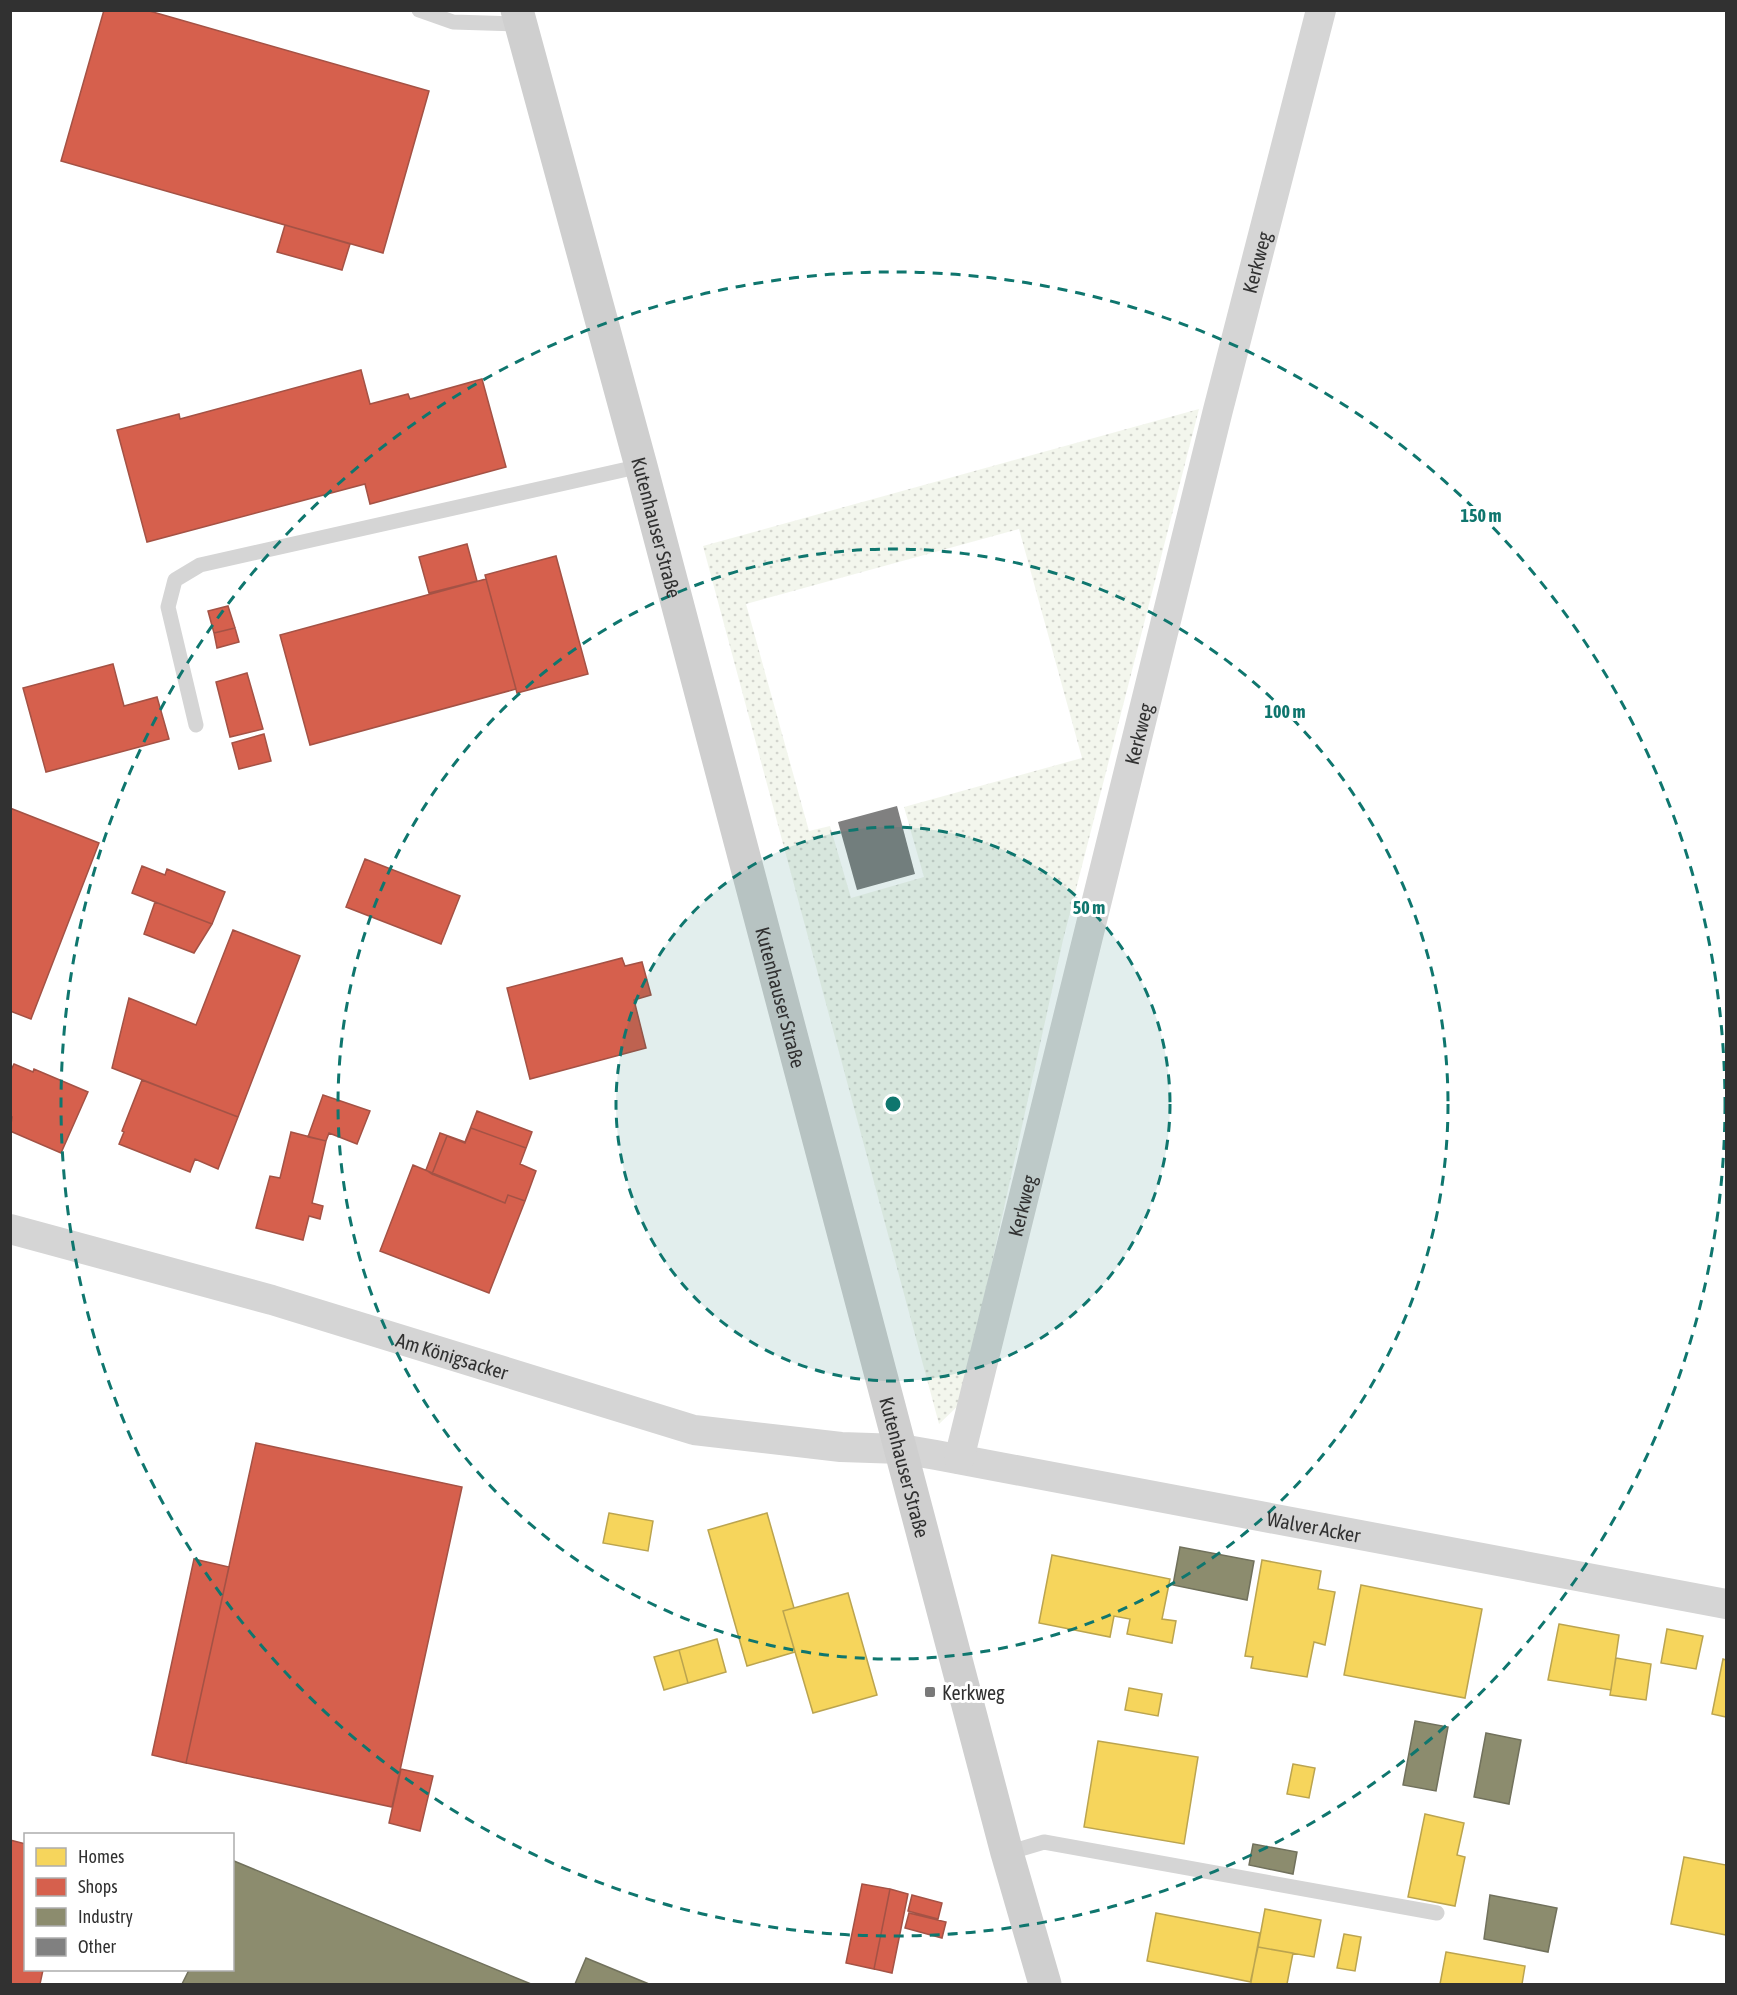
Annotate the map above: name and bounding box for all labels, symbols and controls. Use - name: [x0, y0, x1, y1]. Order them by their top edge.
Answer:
- street label: Kerkweg: [1237, 229, 1275, 296]
- street label: Kutenhauser Straße: [628, 454, 687, 600]
- text: 150 m: [1461, 505, 1501, 526]
- street label: Kerkweg: [1119, 700, 1157, 767]
- text: 100 m: [1265, 701, 1305, 722]
- text: 50 m: [1073, 897, 1105, 918]
- street label: Kutenhauser Straße: [752, 924, 811, 1070]
- centre of rings: [883, 1094, 903, 1114]
- street label: Kerkweg: [1003, 1172, 1040, 1239]
- street label: Am Königsacker: [393, 1327, 512, 1384]
- street label: Kutenhauser Straße: [876, 1394, 935, 1540]
- street label: Walver Acker: [1265, 1506, 1364, 1547]
- place label: Kerkweg: [942, 1681, 1005, 1704]
- marker: Kerkweg: [923, 1685, 937, 1699]
- legend: [24, 1833, 234, 1971]
- text: Homes: [78, 1846, 124, 1867]
- text: Shops: [78, 1876, 118, 1897]
- text: Industry: [78, 1906, 133, 1927]
- text: Other: [78, 1936, 117, 1957]

